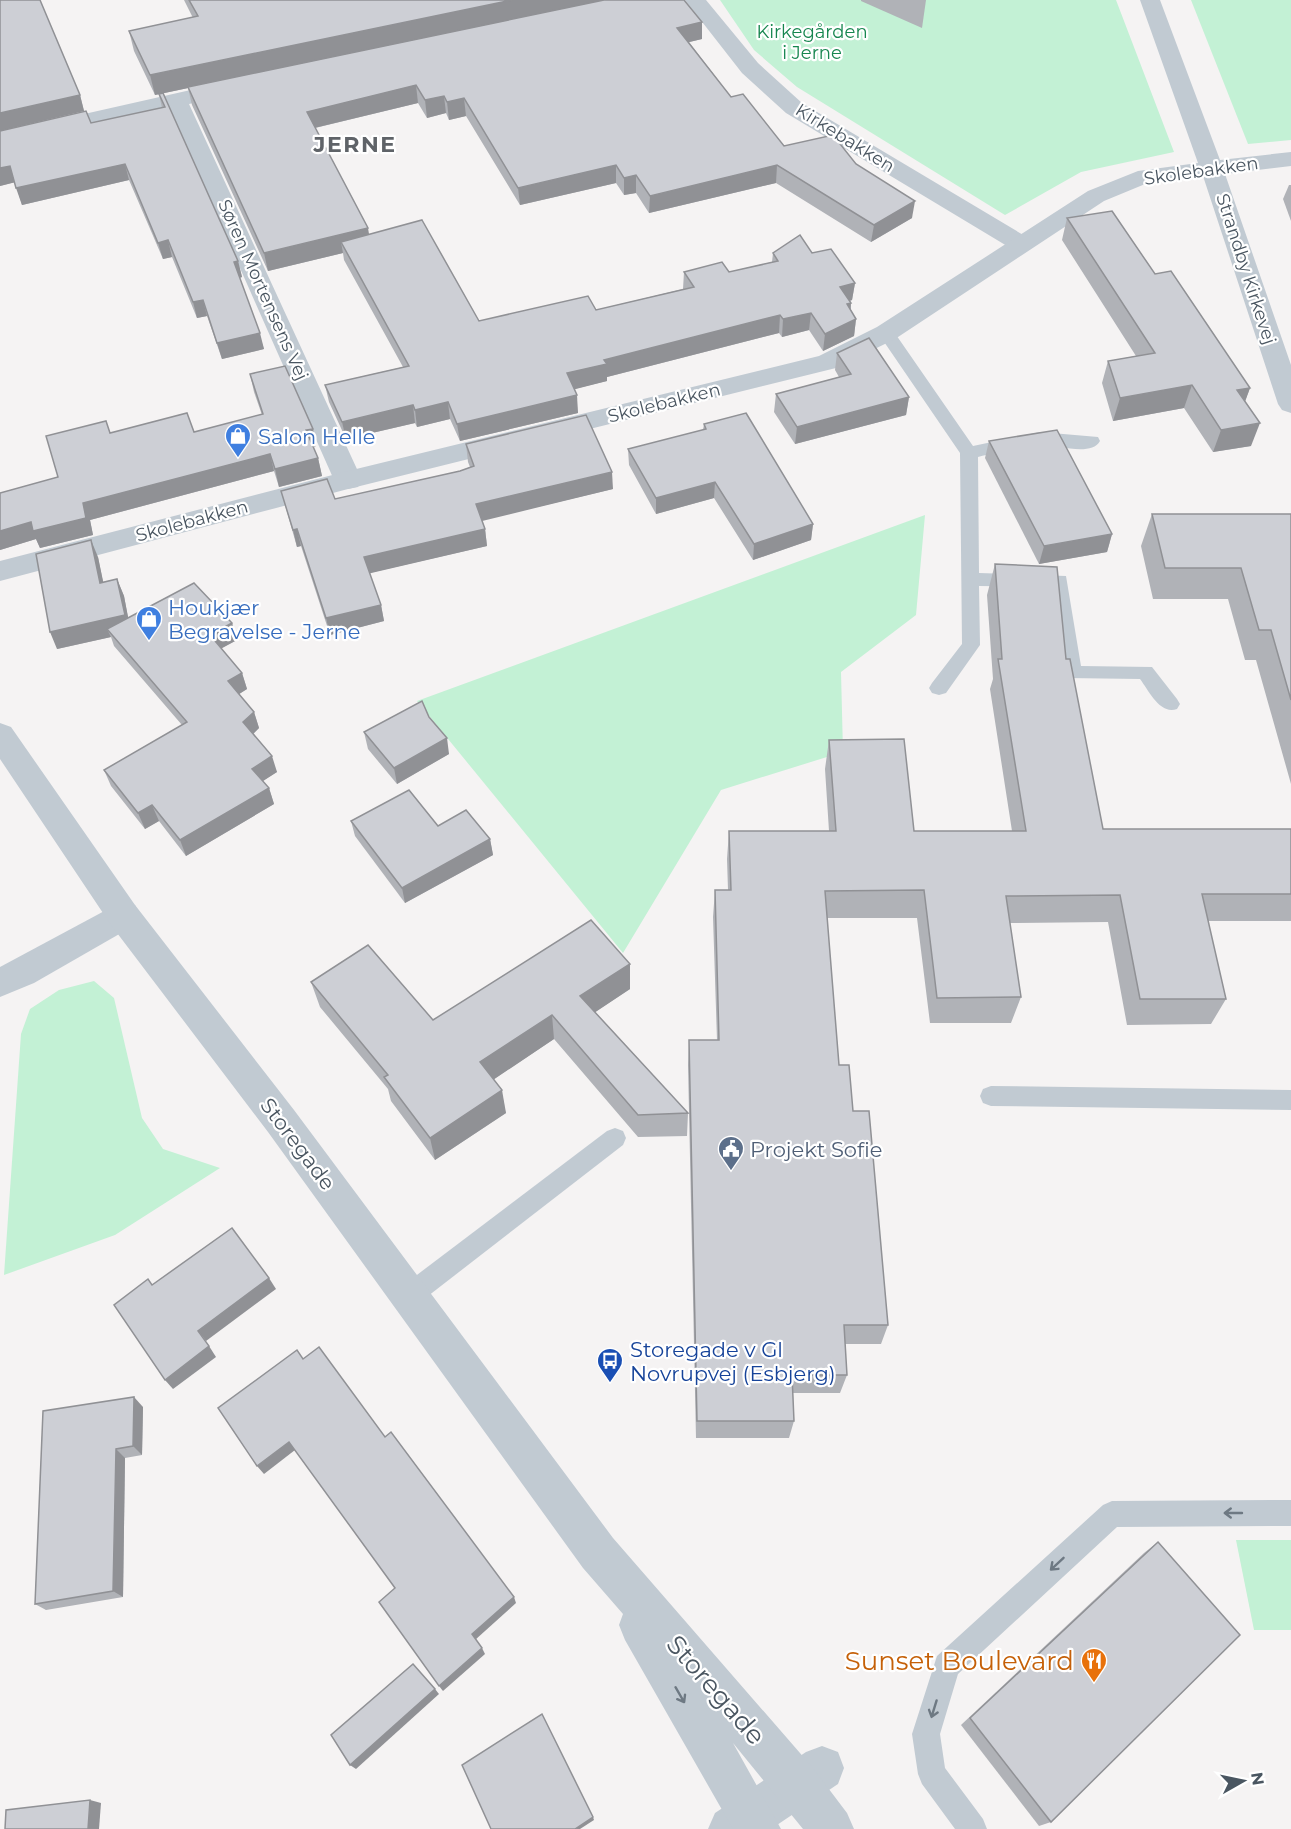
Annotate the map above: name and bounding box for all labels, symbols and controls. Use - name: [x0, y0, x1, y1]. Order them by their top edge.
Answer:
- park label: Kirkegården i Jerne: [756, 21, 868, 64]
- street label: Kirkebakken: [791, 99, 899, 177]
- district label: JERNE: [313, 131, 396, 158]
- street label: Skolebakken: [1142, 152, 1260, 190]
- street label: Strandby Kirkevej: [1211, 191, 1281, 347]
- street label: Søren Mortensens Vej: [213, 196, 313, 384]
- street label: Skolebakken: [605, 378, 723, 428]
- shop icon: Salon Helle: [223, 421, 253, 459]
- place label: Salon Helle: [258, 424, 376, 449]
- street label: Skolebakken: [133, 495, 251, 547]
- place label: Houkjær Begravelse - Jerne: [168, 595, 360, 644]
- shop icon: Houkjær Begravelse - Jerne: [134, 604, 164, 642]
- street label: Storegade: [255, 1093, 341, 1195]
- public building icon: Projekt Sofie: [716, 1134, 746, 1172]
- place label: Projekt Sofie: [750, 1137, 882, 1162]
- place label: Storegade v Gl Novrupvej (Esbjerg): [630, 1337, 836, 1386]
- bus stop icon: Storegade v Gl Novrupvej (Esbjerg): [595, 1346, 625, 1384]
- one-way arrow: [1223, 1507, 1243, 1519]
- one-way arrow: [1050, 1557, 1065, 1571]
- street label: Storegade: [660, 1629, 772, 1751]
- place label: Sunset Boulevard: [845, 1645, 1074, 1677]
- restaurant icon: Sunset Boulevard: [1079, 1646, 1109, 1684]
- one-way arrow: [675, 1685, 686, 1703]
- one-way arrow: [928, 1699, 939, 1718]
- north arrow: [1213, 1751, 1273, 1811]
- text: N: [1247, 1771, 1268, 1787]

